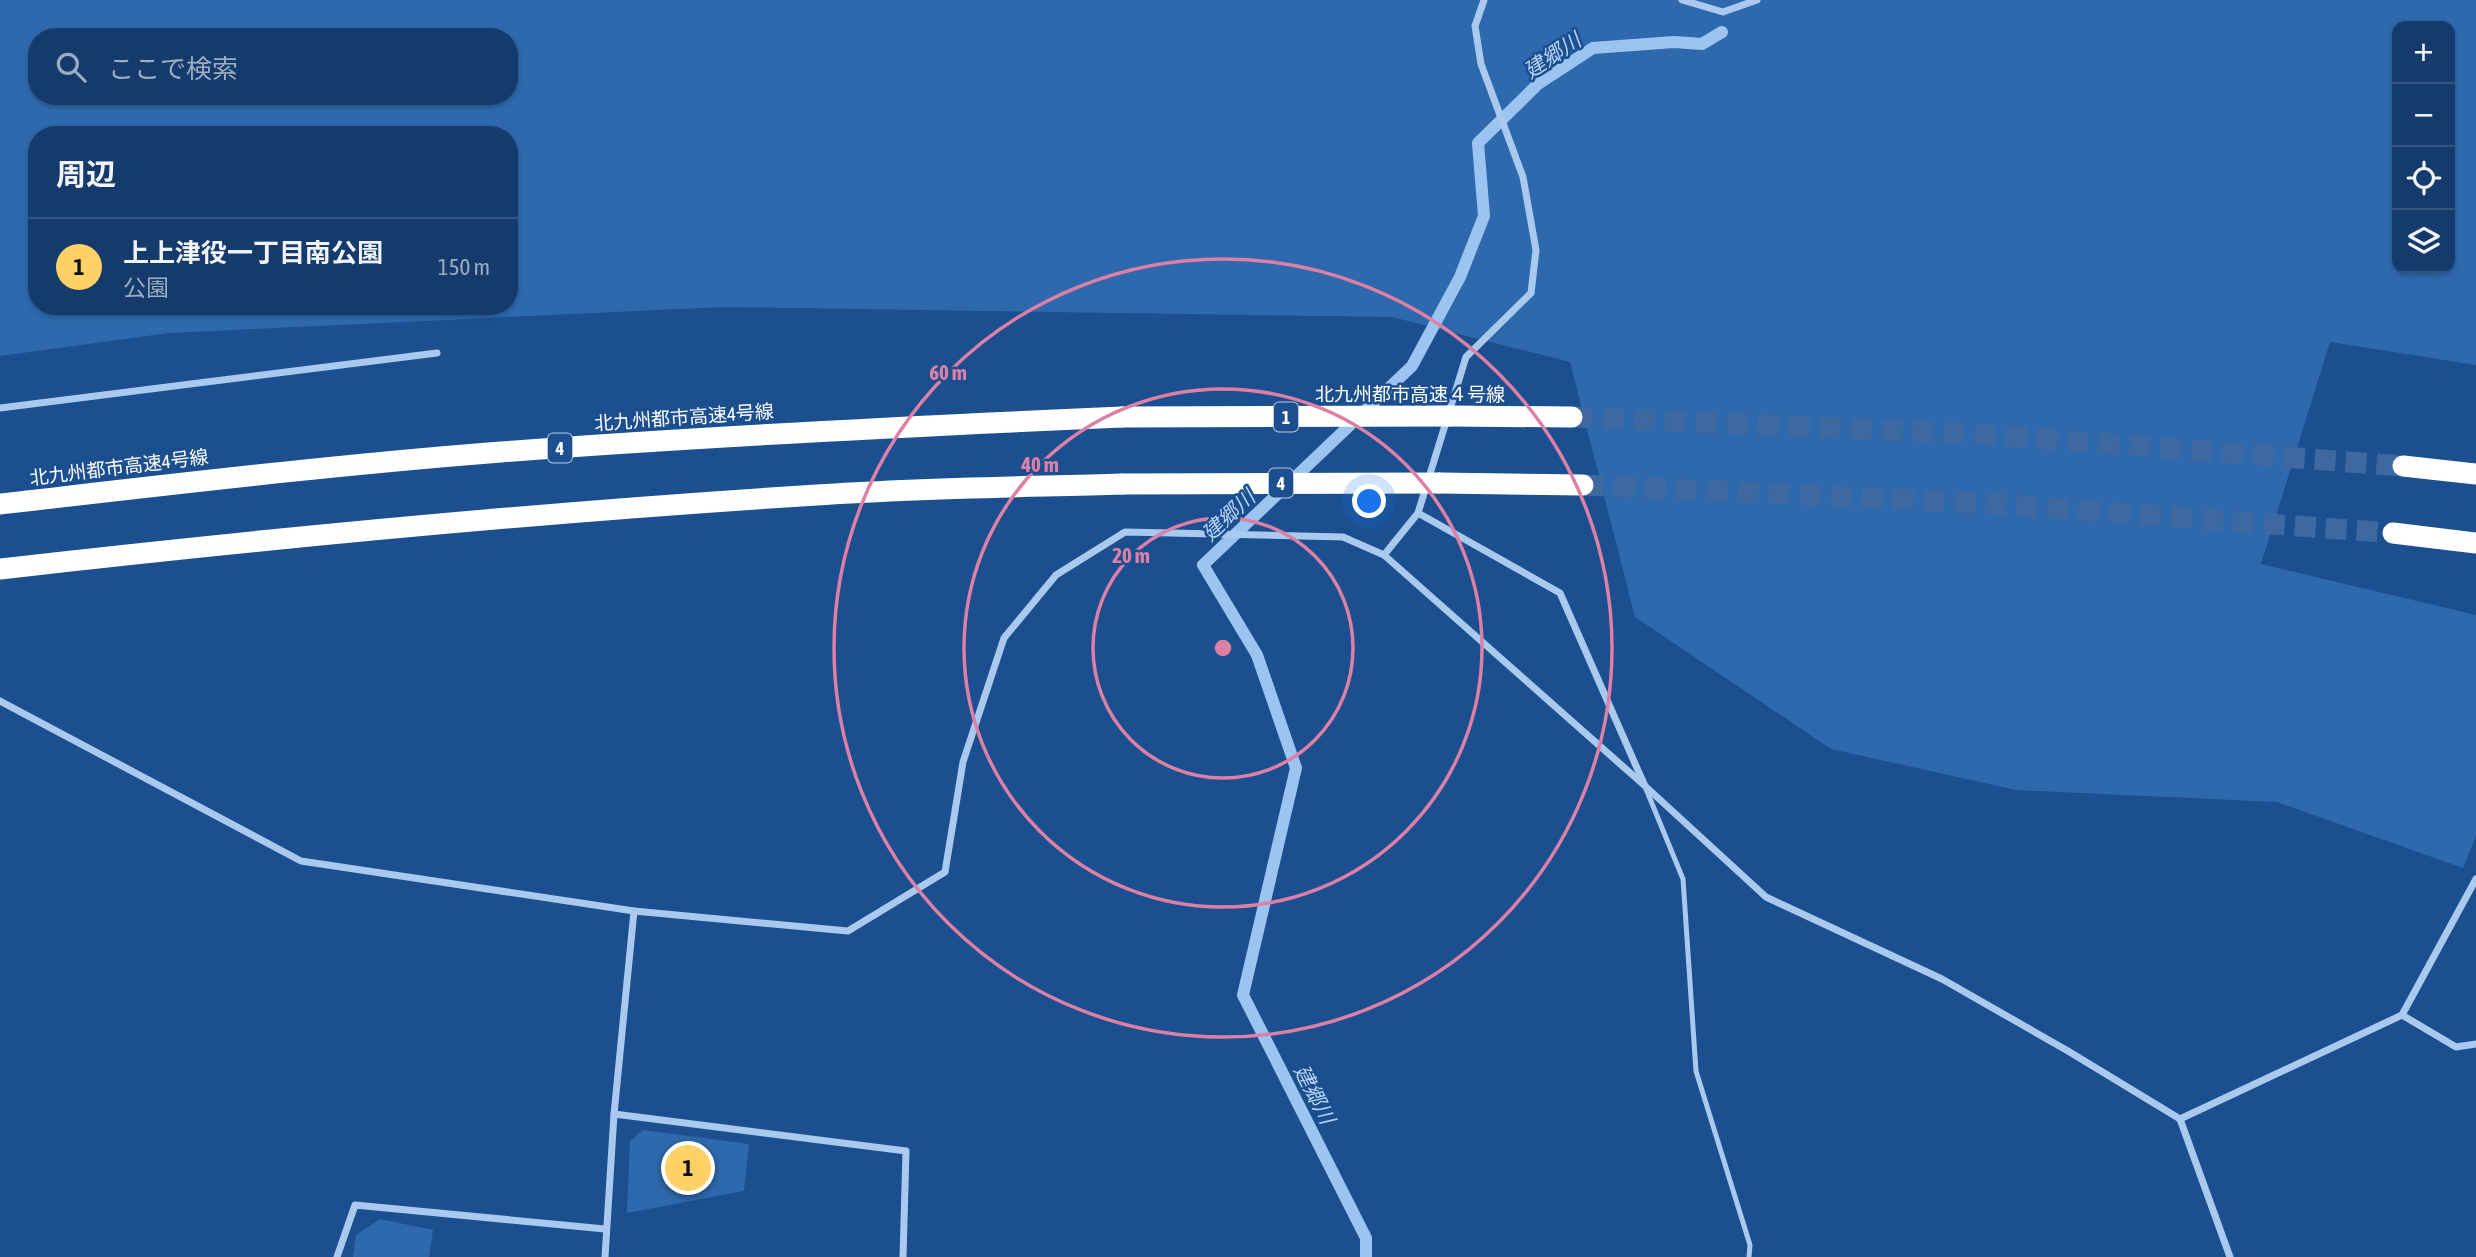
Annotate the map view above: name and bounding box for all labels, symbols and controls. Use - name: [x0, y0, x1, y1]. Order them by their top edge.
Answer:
- map controls: [2392, 21, 2455, 273]
- button: +: [2392, 21, 2455, 84]
- water label: 建郷川: [1519, 26, 1586, 83]
- search box: [28, 28, 518, 105]
- icon: search: [52, 48, 90, 86]
- text: ここで検索: [108, 54, 238, 84]
- button: −: [2392, 84, 2455, 147]
- button: locate: [2392, 147, 2455, 210]
- text: 周辺: [56, 157, 116, 191]
- button: layers: [2392, 210, 2455, 273]
- text: 上上津役一丁目南公園: [123, 238, 383, 268]
- text: 1: [74, 254, 84, 280]
- text: 150 m: [438, 254, 490, 280]
- text: 公園: [123, 275, 169, 301]
- text: 60 m: [929, 360, 967, 384]
- street label: 北九州都市高速４号線: [1315, 383, 1505, 405]
- street label: 北九州都市高速4号線: [593, 400, 775, 434]
- road number: 1: [1274, 402, 1298, 432]
- road number: 4: [548, 434, 572, 462]
- street label: 北九州都市高速4号線: [28, 445, 210, 489]
- text: 40 m: [1020, 452, 1059, 476]
- road number: 4: [1269, 468, 1293, 498]
- water label: 建郷川: [1197, 483, 1261, 545]
- your location: [1352, 484, 1386, 518]
- text: 20 m: [1112, 543, 1150, 567]
- centre of rings: [1211, 636, 1235, 660]
- water label: 建郷川: [1290, 1060, 1341, 1129]
- pin: 1: [665, 1142, 711, 1194]

